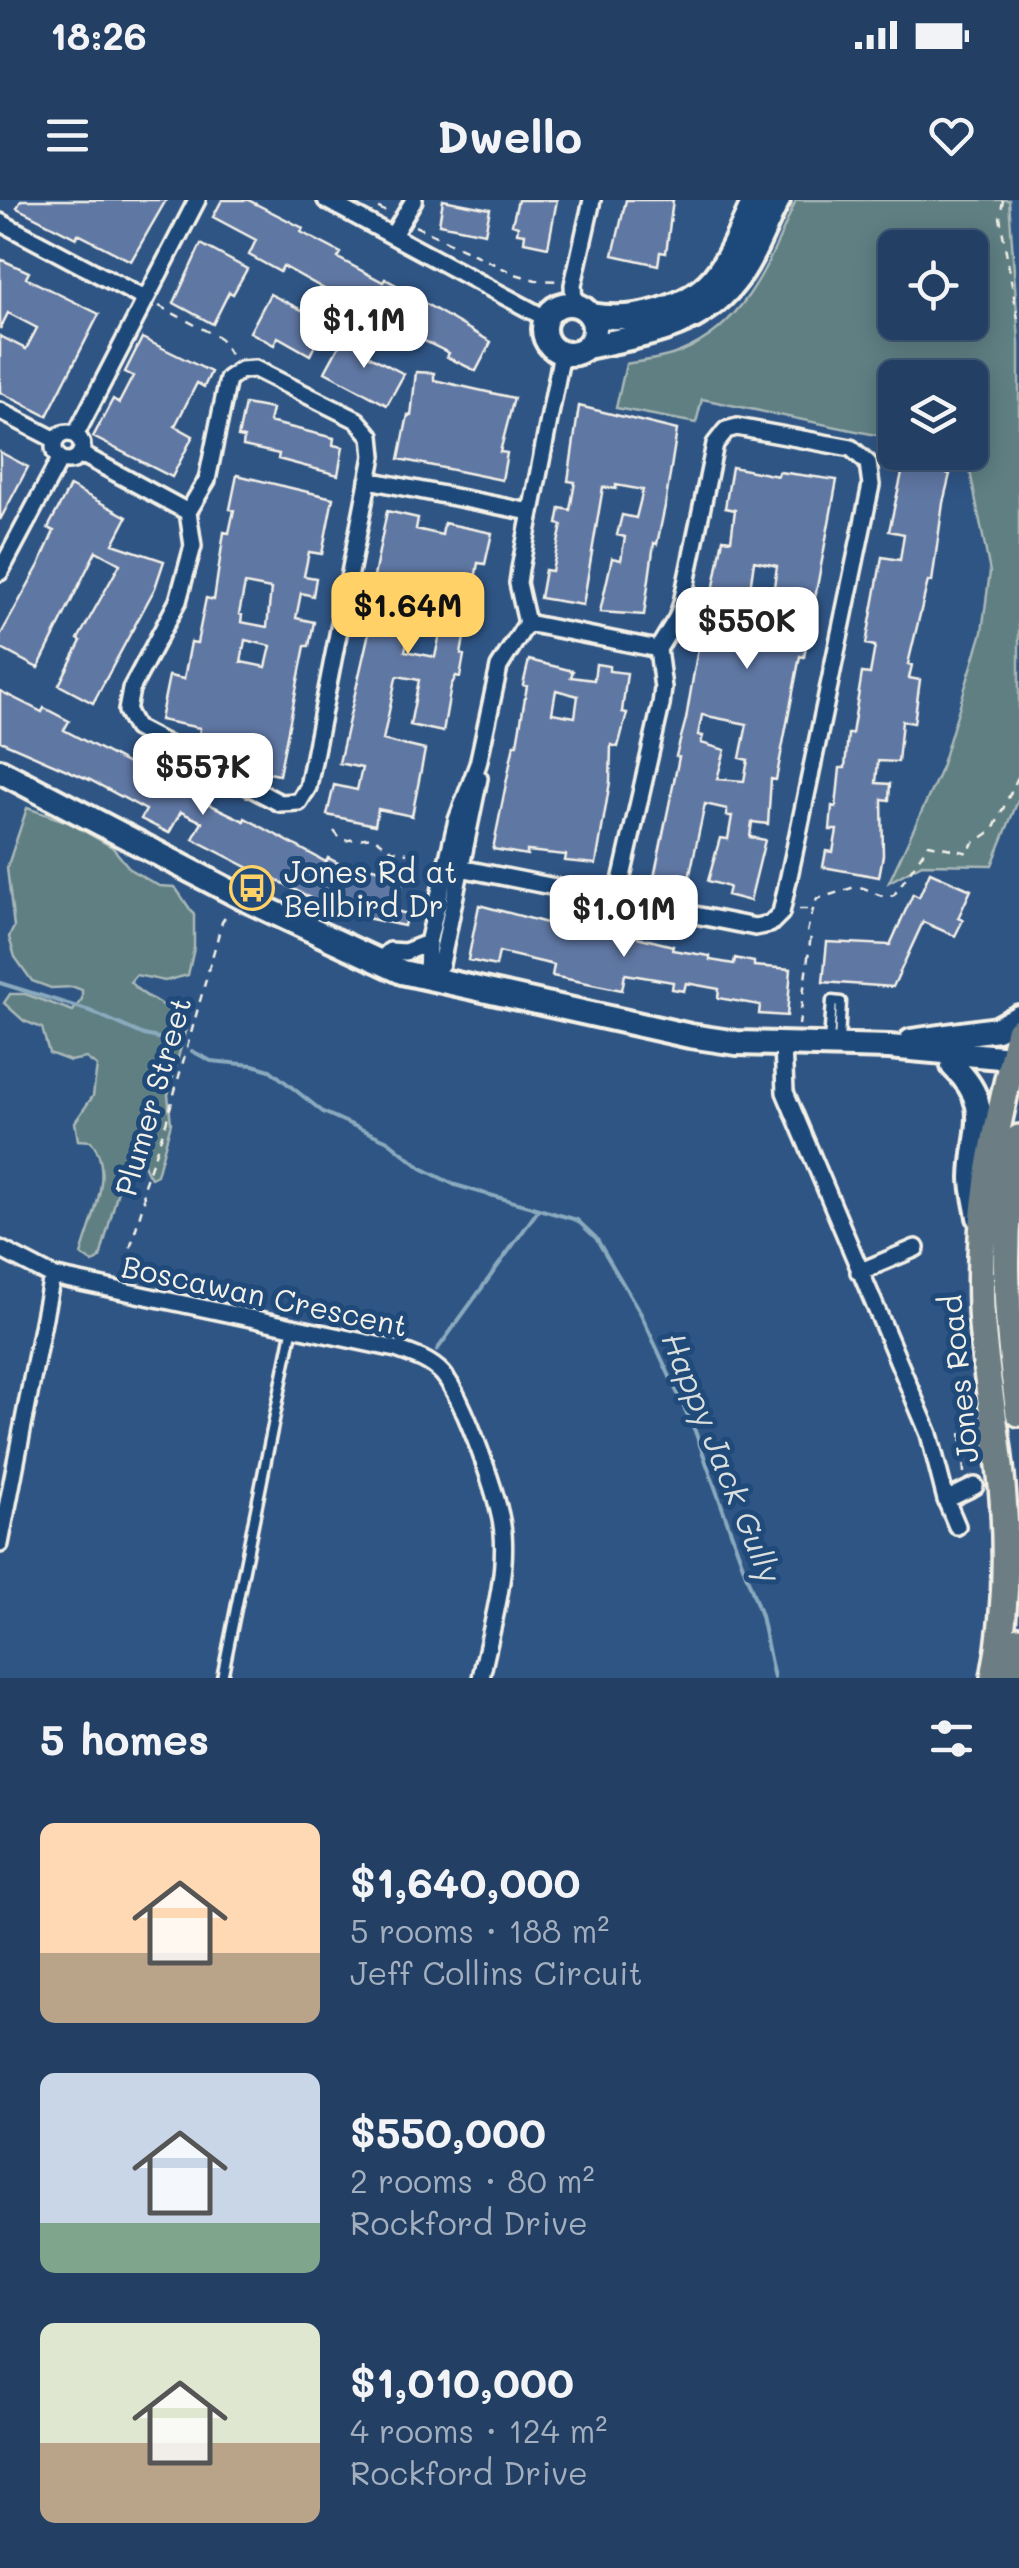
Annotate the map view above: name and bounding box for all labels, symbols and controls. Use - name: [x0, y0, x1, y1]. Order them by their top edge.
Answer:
- text: 18:26: [50, 10, 147, 60]
- text: Dwello: [437, 106, 582, 164]
- icon: menu: [40, 108, 95, 163]
- icon: heart: [924, 108, 979, 163]
- map controls: [878, 230, 988, 470]
- button: locate: [878, 230, 988, 340]
- pin: $1.1M: [294, 286, 434, 371]
- text: $1.1M: [322, 297, 406, 339]
- button: layers: [878, 360, 988, 470]
- pin: $1.64M: [327, 572, 489, 657]
- text: $1.64M: [353, 583, 463, 625]
- pin: $550K: [677, 587, 817, 672]
- text: $550K: [698, 598, 796, 640]
- pin: $557K: [133, 733, 273, 818]
- text: $557K: [155, 744, 251, 786]
- place label: Jones Rd at Bellbird Dr: [284, 851, 457, 925]
- bus stop icon: Jones Rd at Bellbird Dr: [229, 865, 275, 911]
- pin: $1.01M: [543, 875, 705, 960]
- text: $1.01M: [572, 886, 676, 928]
- street label: Plumer Street: [105, 992, 199, 1200]
- street label: Boscawan Crescent: [118, 1245, 412, 1345]
- street label: Jones Road: [929, 1293, 987, 1465]
- water label: Happy Jack Gully: [653, 1325, 793, 1589]
- text: 5 homes: [40, 1711, 209, 1766]
- icon: filters: [924, 1711, 979, 1766]
- text: $1,640,000: [350, 1854, 580, 1909]
- icon: home: [120, 1863, 240, 1983]
- text: 5 rooms · 188 m²: [350, 1909, 609, 1951]
- text: Jeff Collins Circuit: [350, 1951, 643, 1993]
- text: $550,000: [350, 2104, 546, 2159]
- icon: home: [120, 2113, 240, 2233]
- text: 2 rooms · 80 m²: [350, 2159, 595, 2201]
- text: Rockford Drive: [350, 2201, 588, 2243]
- text: $1,010,000: [350, 2354, 574, 2409]
- icon: home: [120, 2363, 240, 2483]
- text: 4 rooms · 124 m²: [350, 2409, 607, 2451]
- text: Rockford Drive: [350, 2451, 588, 2493]

